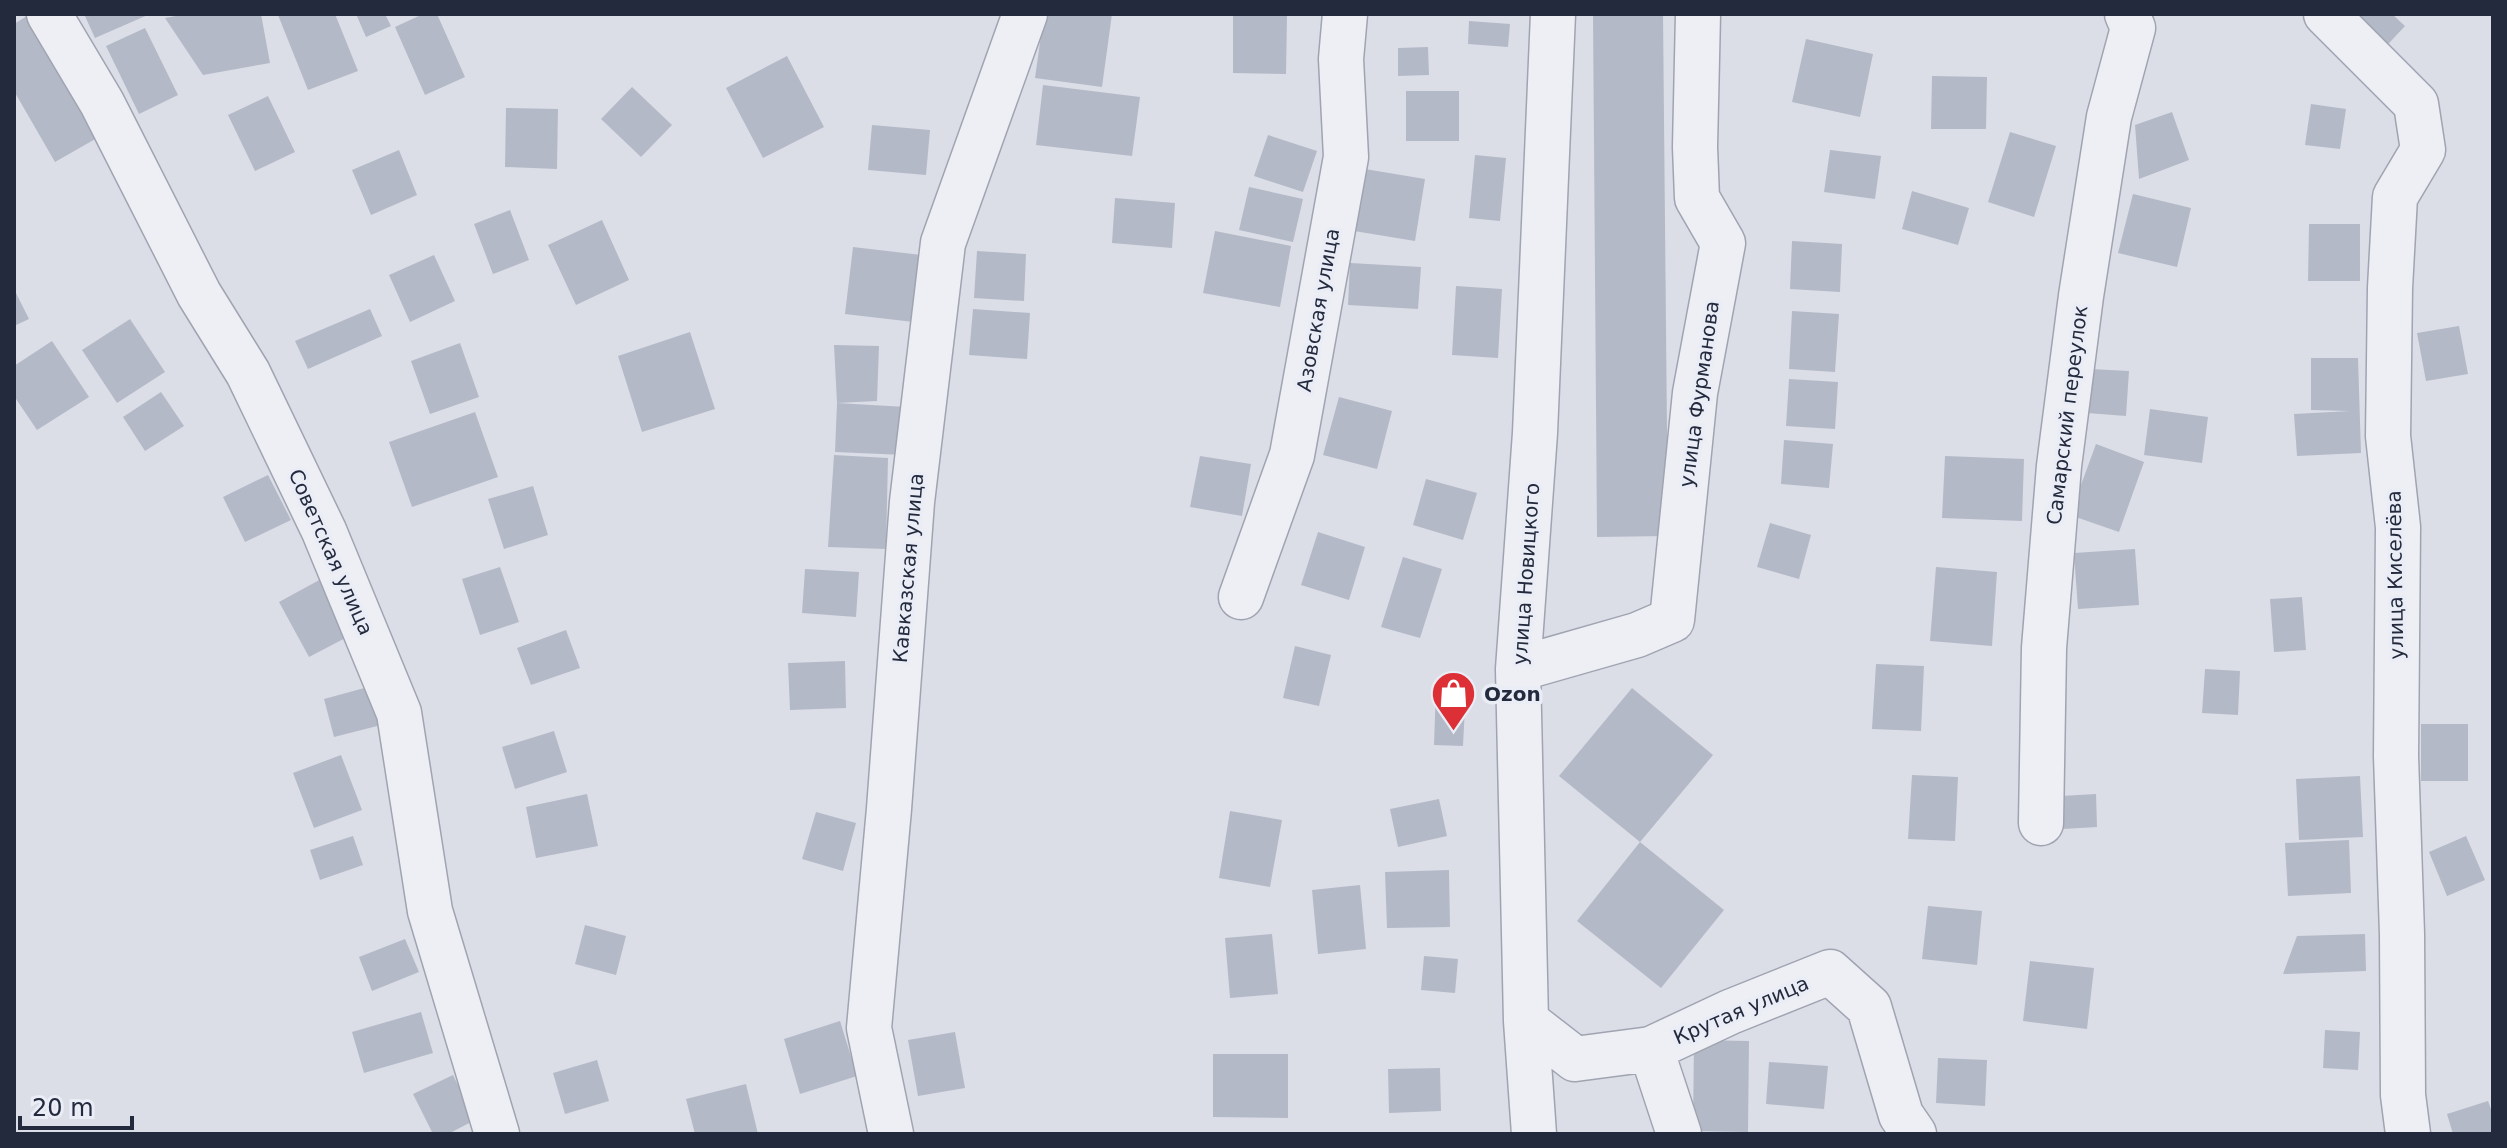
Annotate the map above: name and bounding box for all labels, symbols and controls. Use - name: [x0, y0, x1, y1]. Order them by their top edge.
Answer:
- street label: Азовская улица: [1292, 226, 1344, 394]
- street label: улица Фурманова: [1674, 299, 1724, 489]
- street label: Самарский переулок: [2042, 304, 2092, 526]
- street label: Советская улица: [284, 465, 378, 639]
- street label: Кавказская улица: [888, 472, 928, 664]
- street label: улица Новицкого: [1508, 482, 1544, 666]
- street label: улица Киселёва: [2382, 490, 2408, 660]
- shop icon: Ozon: [1429, 670, 1477, 733]
- place label: Ozon: [1484, 682, 1541, 706]
- street label: Крутая улица: [1670, 971, 1812, 1049]
- scale bar: [20, 1080, 132, 1130]
- text: 20 m: [32, 1094, 94, 1122]

